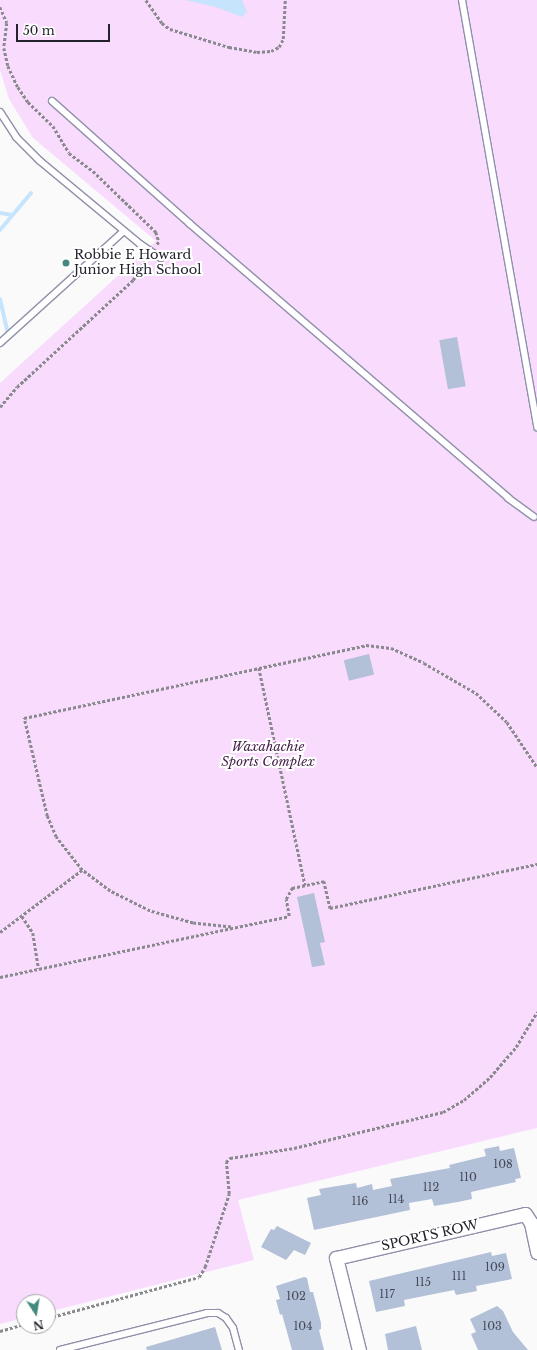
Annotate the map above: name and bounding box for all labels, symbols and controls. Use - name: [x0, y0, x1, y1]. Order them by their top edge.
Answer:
- scale bar: [18, 16, 112, 42]
- text: 50 m: [23, 23, 55, 38]
- place label: Robbie E Howard Junior High School: [74, 248, 202, 279]
- marker: Robbie E Howard Junior High School: [61, 258, 71, 268]
- park label: Waxahachie Sports Complex: [221, 740, 315, 771]
- house number: 108: [493, 1157, 513, 1171]
- house number: 110: [459, 1170, 477, 1184]
- house number: 112: [423, 1180, 439, 1194]
- house number: 114: [388, 1192, 404, 1206]
- house number: 116: [352, 1194, 368, 1208]
- street label: SPORTS ROW: [380, 1217, 480, 1255]
- house number: 109: [485, 1260, 505, 1274]
- house number: 111: [452, 1269, 466, 1283]
- house number: 115: [415, 1275, 431, 1289]
- house number: 117: [379, 1287, 395, 1301]
- house number: 102: [286, 1289, 306, 1303]
- north arrow: [16, 1294, 56, 1334]
- text: N: [32, 1317, 45, 1333]
- house number: 104: [293, 1319, 313, 1333]
- house number: 103: [482, 1319, 502, 1333]

